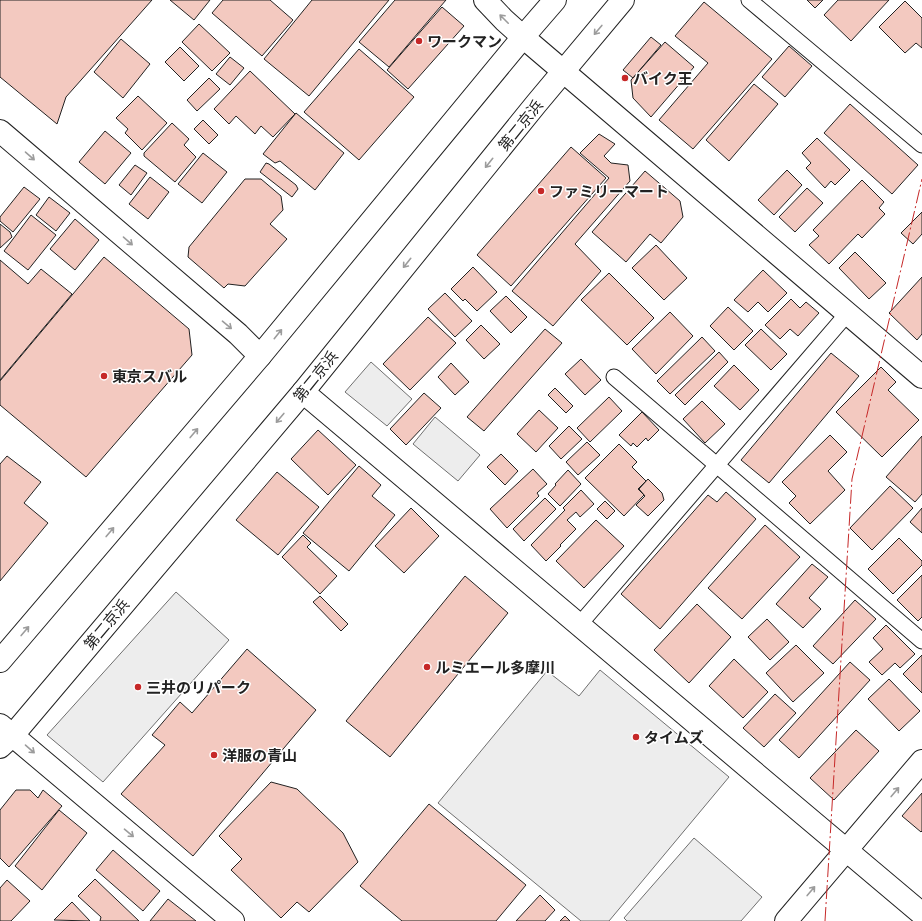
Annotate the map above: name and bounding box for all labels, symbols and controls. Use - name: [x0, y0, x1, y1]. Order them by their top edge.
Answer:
- one-way arrow: [499, 14, 508, 24]
- one-way arrow: [594, 25, 603, 35]
- place label: ワークマン: [427, 32, 502, 50]
- marker: ワークマン: [414, 36, 424, 46]
- place label: バイク王: [633, 69, 693, 87]
- marker: バイク王: [620, 73, 630, 83]
- street label: 第二京浜: [494, 96, 546, 154]
- one-way arrow: [24, 152, 35, 161]
- one-way arrow: [485, 157, 493, 168]
- place label: ファミリーマート: [549, 182, 669, 200]
- marker: ファミリーマート: [536, 186, 546, 196]
- one-way arrow: [123, 236, 134, 245]
- one-way arrow: [403, 258, 411, 269]
- one-way arrow: [222, 321, 233, 330]
- one-way arrow: [274, 329, 283, 339]
- street label: 第二京浜: [289, 347, 341, 405]
- place label: 東京スバル: [112, 367, 187, 385]
- marker: 東京スバル: [99, 371, 109, 381]
- one-way arrow: [276, 413, 285, 424]
- one-way arrow: [190, 428, 199, 439]
- one-way arrow: [105, 527, 114, 537]
- street label: 第二京浜: [80, 595, 132, 653]
- one-way arrow: [21, 626, 30, 636]
- place label: ルミエール多摩川: [435, 658, 555, 676]
- marker: ルミエール多摩川: [422, 662, 432, 672]
- place label: 三井のリパーク: [146, 678, 251, 696]
- marker: 三井のリパーク: [133, 682, 143, 692]
- place label: タイムズ: [644, 728, 704, 746]
- marker: タイムズ: [631, 732, 641, 742]
- one-way arrow: [25, 745, 35, 754]
- place label: 洋服の青山: [222, 746, 297, 764]
- marker: 洋服の青山: [209, 750, 219, 760]
- one-way arrow: [891, 787, 900, 798]
- one-way arrow: [124, 829, 135, 838]
- one-way arrow: [806, 886, 815, 897]

